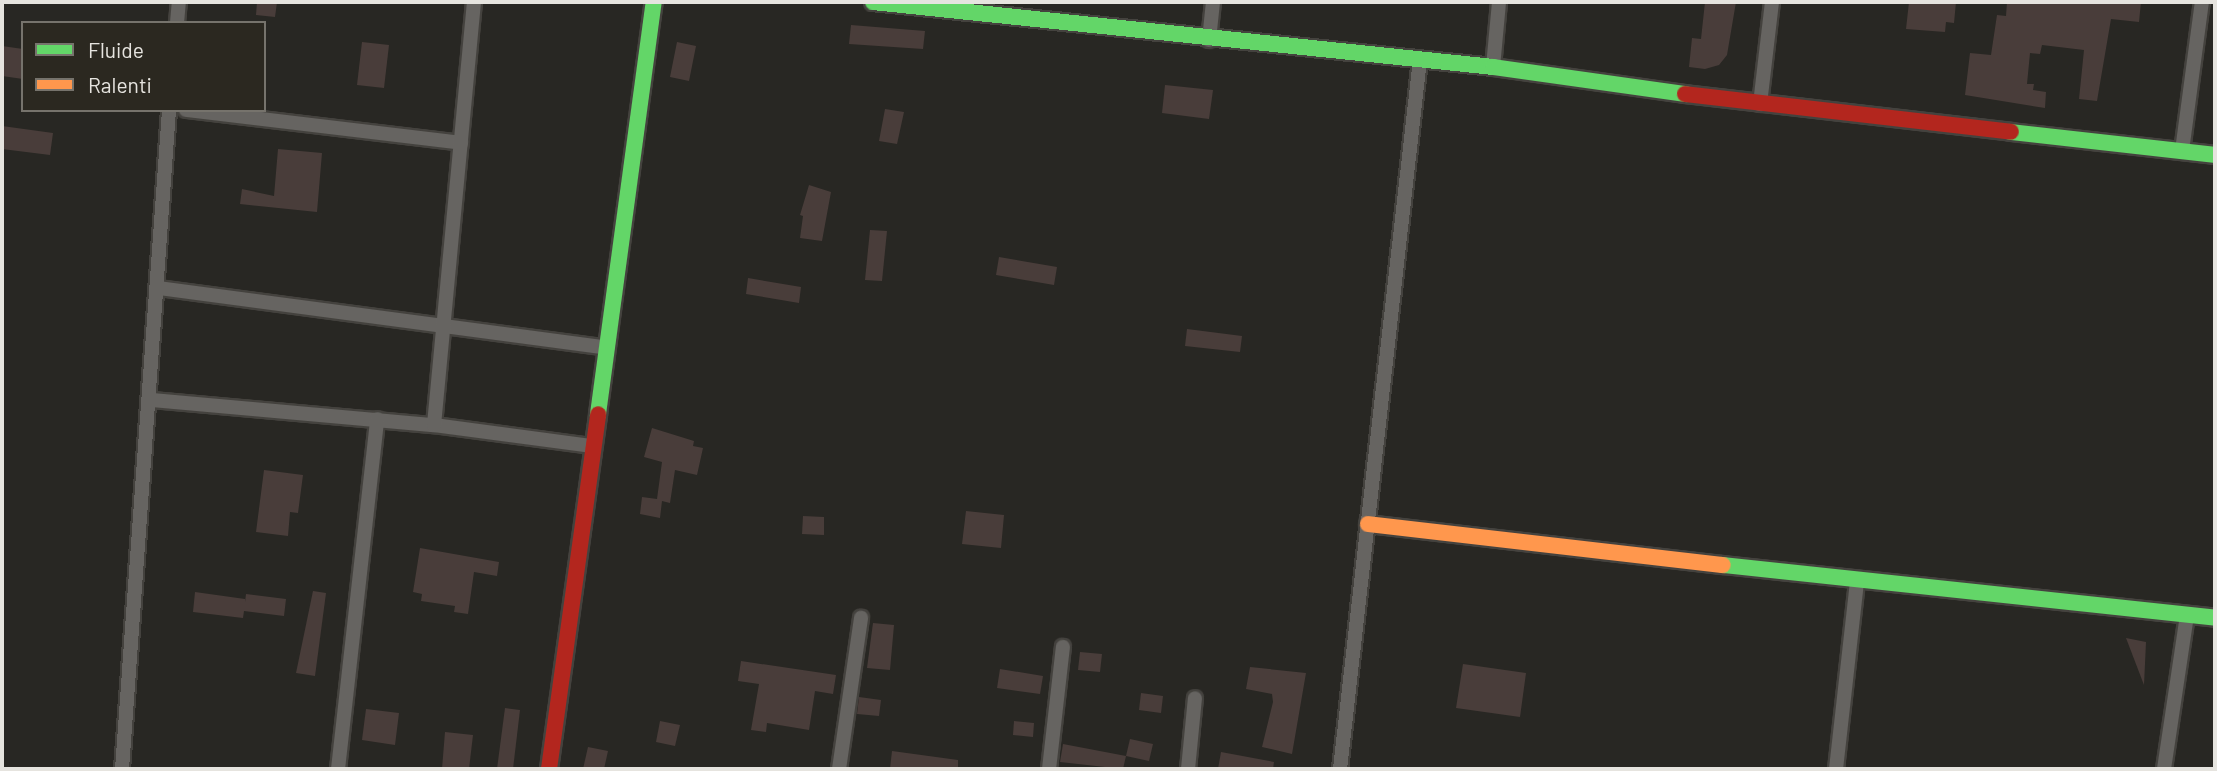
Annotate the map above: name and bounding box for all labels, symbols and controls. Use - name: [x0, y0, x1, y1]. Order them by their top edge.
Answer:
- legend: [21, 21, 266, 112]
- text: Fluide: [88, 37, 144, 62]
- text: Ralenti: [88, 72, 152, 97]

